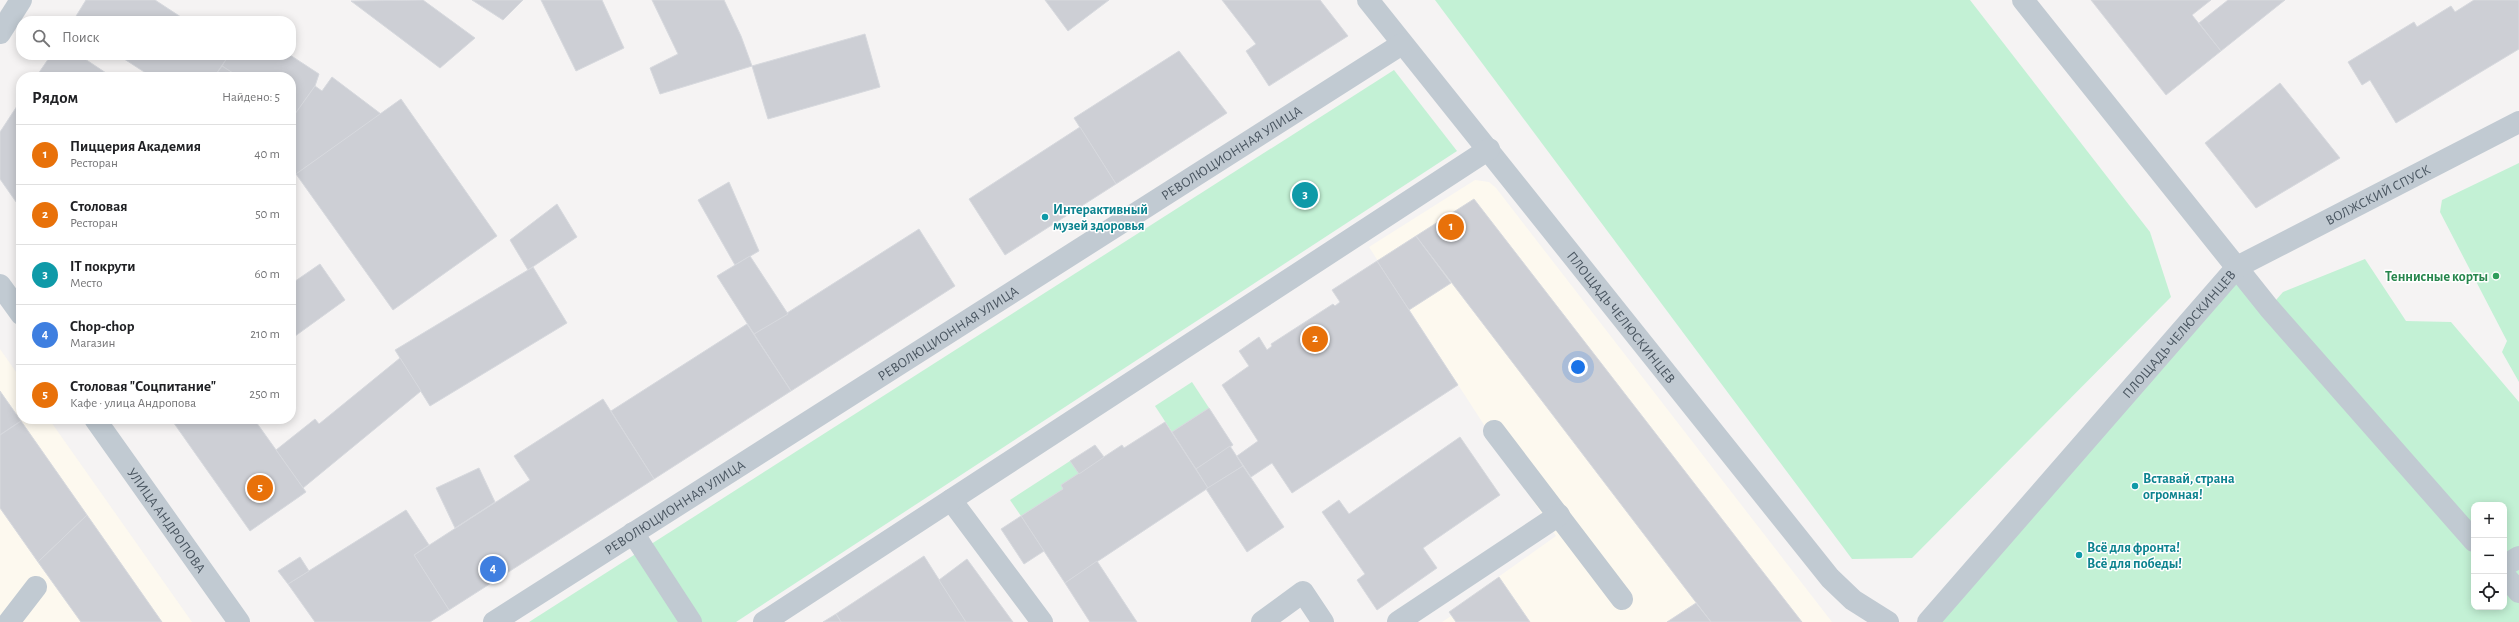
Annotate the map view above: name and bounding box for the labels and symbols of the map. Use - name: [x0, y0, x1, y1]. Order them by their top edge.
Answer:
- street label: РЕВОЛЮЦИОННАЯ УЛИЦА: [1159, 104, 1305, 203]
- street label: ВОЛЖСКИЙ СПУСК: [2324, 163, 2433, 228]
- pin: 3: [1292, 180, 1318, 210]
- place label: Интерактивный музей здоровья: [1053, 203, 1148, 233]
- marker: Интерактивный музей здоровья: [1040, 212, 1050, 222]
- pin: 1: [1438, 212, 1464, 242]
- street label: ПЛОЩАДЬ ЧЕЛЮСКИНЦЕВ: [1564, 249, 1678, 386]
- street label: ПЛОЩАДЬ ЧЕЛЮСКИНЦЕВ: [2120, 268, 2239, 401]
- place label: Теннисные корты: [2385, 270, 2488, 284]
- marker: Теннисные корты: [2491, 271, 2501, 281]
- street label: РЕВОЛЮЦИОННАЯ УЛИЦА: [876, 284, 1021, 384]
- pin: 2: [1302, 324, 1328, 354]
- your location: [1568, 357, 1588, 377]
- street label: РЕВОЛЮЦИОННАЯ УЛИЦА: [602, 458, 748, 558]
- street label: УЛИЦА АНДРОПОВА: [124, 466, 208, 576]
- place label: Вставай, страна огромная!: [2143, 472, 2235, 502]
- pin: 5: [247, 473, 273, 503]
- marker: Вставай, страна огромная!: [2130, 481, 2140, 491]
- place label: Всё для фронта! Всё для победы!: [2087, 541, 2182, 571]
- marker: Всё для фронта! Всё для победы!: [2074, 550, 2084, 560]
- pin: 4: [480, 554, 506, 584]

